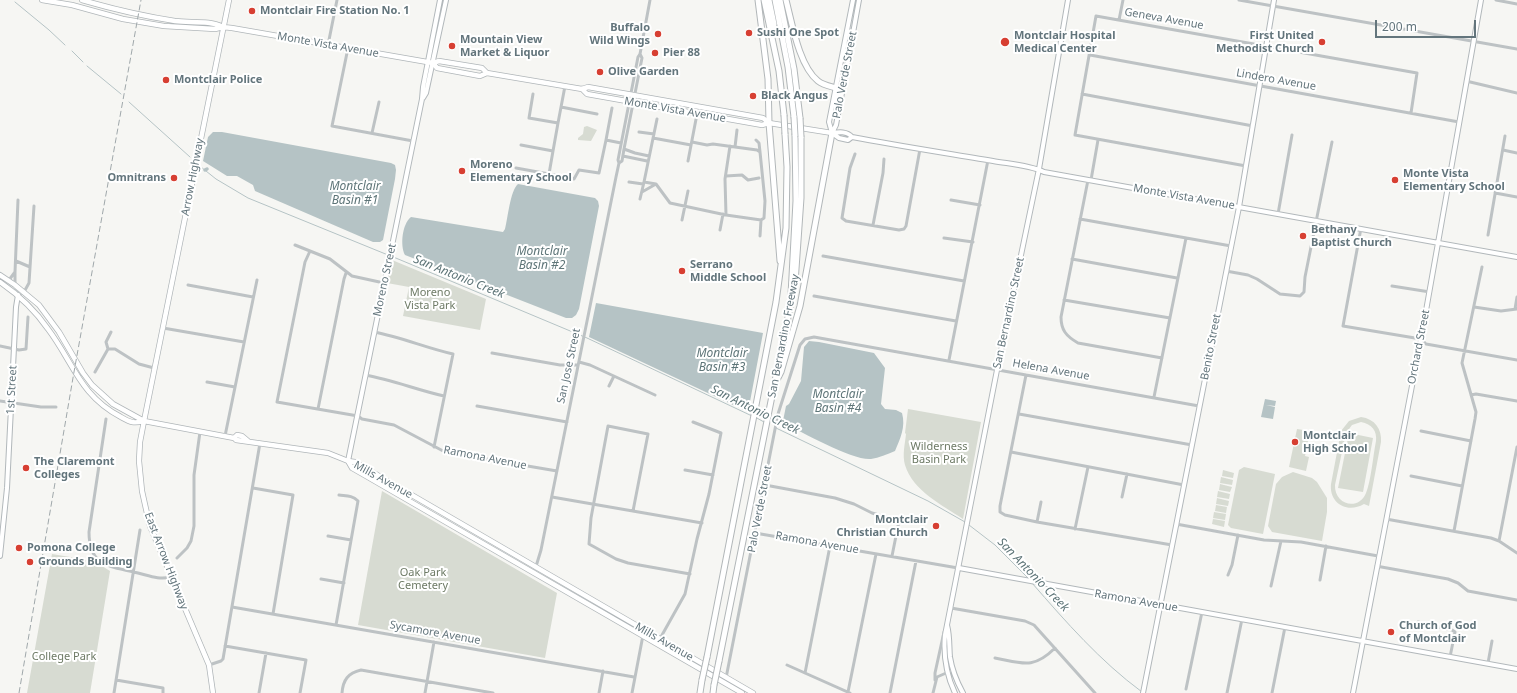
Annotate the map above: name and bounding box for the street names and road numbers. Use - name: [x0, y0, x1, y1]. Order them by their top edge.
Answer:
- street label: Geneva Avenue: [1123, 6, 1205, 32]
- street label: Monte Vista Avenue: [276, 30, 380, 60]
- street label: Palo Verde Street: [830, 30, 860, 120]
- street label: Lindero Avenue: [1235, 66, 1317, 94]
- street label: Monte Vista Avenue: [623, 95, 727, 125]
- street label: Arrow Highway: [179, 137, 207, 217]
- street label: Monte Vista Avenue: [1132, 182, 1236, 212]
- street label: Moreno Street: [371, 242, 399, 318]
- street label: San Bernardino Street: [991, 256, 1027, 370]
- street label: San Bernardino Freeway: [766, 273, 802, 399]
- street label: Orchard Street: [1405, 309, 1433, 385]
- street label: Benito Street: [1198, 313, 1224, 381]
- street label: San Jose Street: [555, 327, 583, 405]
- street label: Helena Avenue: [1012, 357, 1090, 383]
- street label: 1st Street: [4, 365, 20, 415]
- street label: Ramona Avenue: [442, 443, 528, 473]
- street label: Mills Avenue: [351, 458, 415, 502]
- street label: Palo Verde Street: [745, 464, 775, 554]
- street label: East Arrow Highway: [141, 510, 191, 612]
- street label: Ramona Avenue: [774, 529, 860, 557]
- street label: Ramona Avenue: [1093, 587, 1179, 615]
- street label: Sycamore Avenue: [389, 619, 481, 647]
- street label: Mills Avenue: [632, 620, 696, 664]

